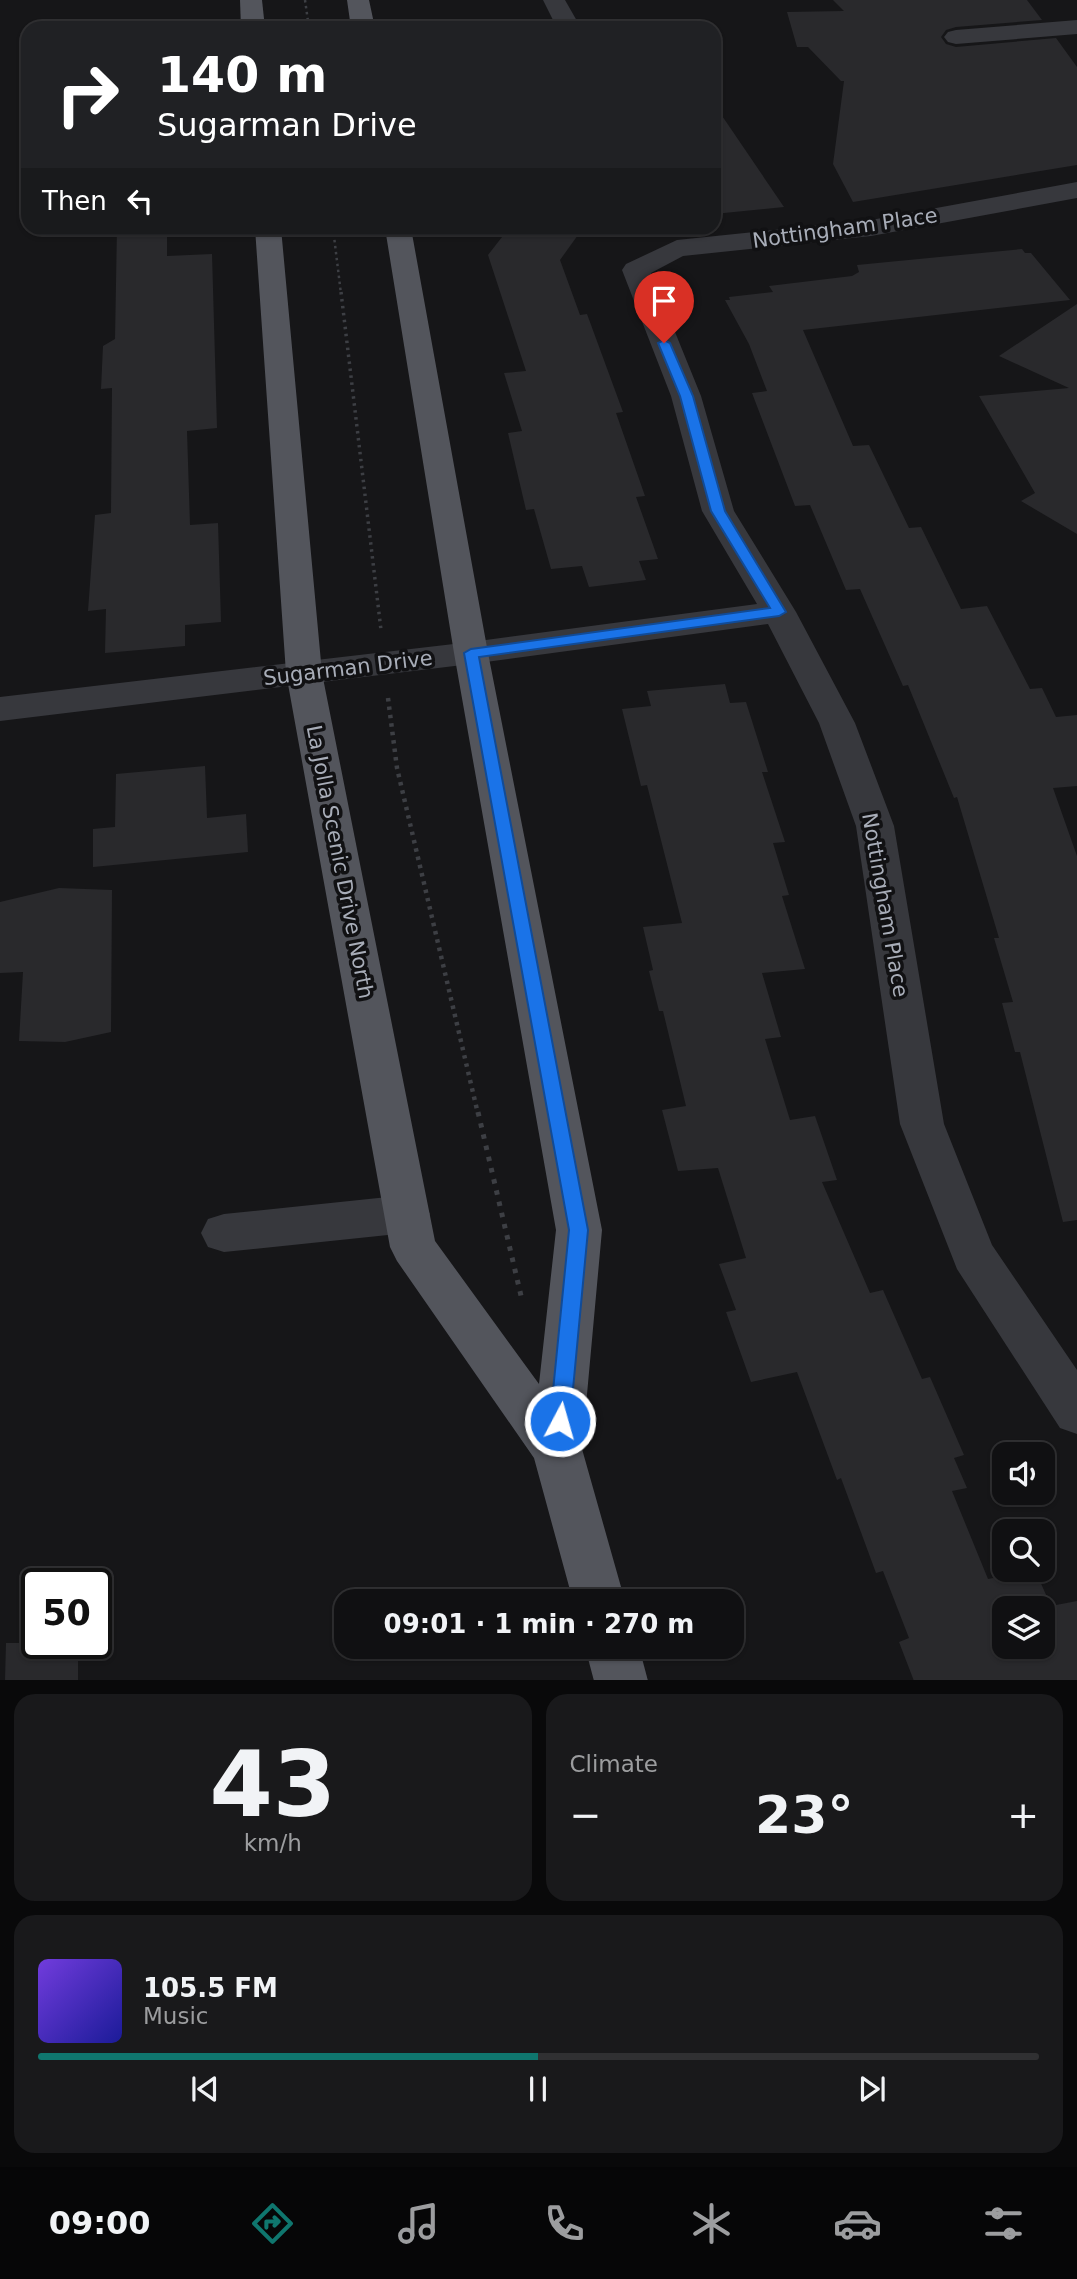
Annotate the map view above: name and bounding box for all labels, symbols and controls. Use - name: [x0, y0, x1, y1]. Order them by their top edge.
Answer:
- text: 140 m: [157, 47, 327, 104]
- icon: right: [42, 49, 133, 140]
- text: Sugarman Drive: [157, 106, 417, 144]
- icon: left: [121, 182, 159, 220]
- text: Then: [42, 186, 107, 216]
- street label: Nottingham Place: [751, 203, 939, 253]
- pin: [634, 271, 694, 343]
- icon: arrive: [645, 282, 683, 320]
- street label: Sugarman Drive: [262, 646, 434, 690]
- street label: La Jolla Scenic Drive North: [302, 723, 378, 1001]
- street label: Nottingham Place: [857, 811, 913, 999]
- position arrow: [523, 1384, 597, 1458]
- map controls: [992, 1442, 1055, 1659]
- button: sound: [992, 1442, 1055, 1505]
- button: search: [992, 1519, 1055, 1582]
- speed limit sign: 50: [21, 1568, 112, 1659]
- button: layers: [992, 1596, 1055, 1659]
- text: 09:01 · 1 min · 270 m: [384, 1609, 694, 1639]
- text: 43: [209, 1732, 336, 1837]
- text: Climate: [570, 1751, 658, 1777]
- text: 23°: [755, 1785, 853, 1845]
- text: −: [570, 1793, 601, 1837]
- text: +: [1007, 1793, 1039, 1837]
- text: km/h: [244, 1830, 302, 1856]
- text: 105.5 FM: [143, 1973, 278, 2003]
- text: Music: [143, 2003, 208, 2029]
- icon: previous: [186, 2070, 224, 2108]
- icon: pause: [519, 2070, 557, 2108]
- icon: next: [853, 2070, 891, 2108]
- icon: directions: [248, 2199, 297, 2248]
- icon: music: [394, 2199, 443, 2248]
- icon: phone: [540, 2199, 589, 2248]
- icon: climate: [687, 2199, 736, 2248]
- icon: car: [833, 2199, 882, 2248]
- icon: filters: [979, 2199, 1028, 2248]
- text: 09:00: [49, 2204, 151, 2242]

